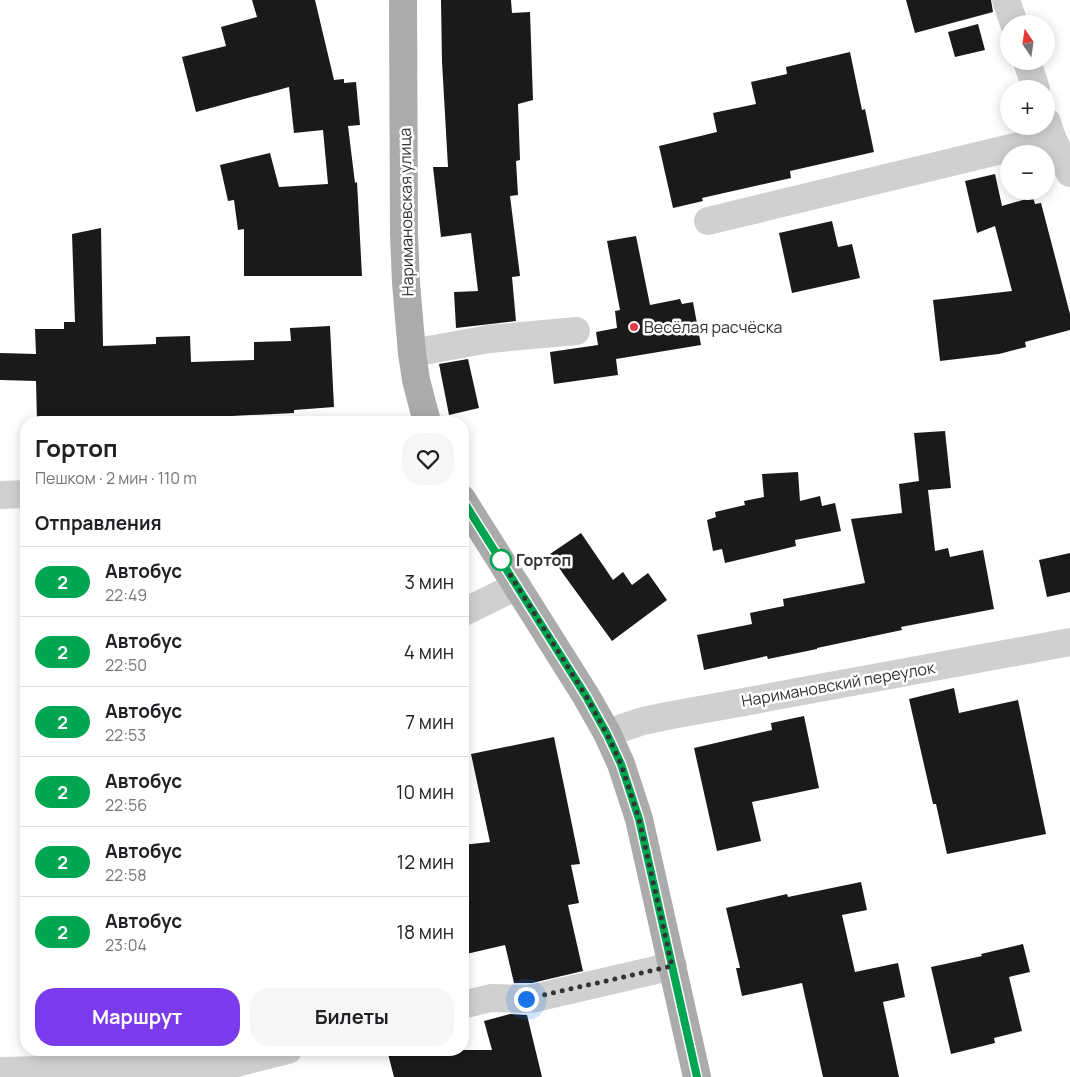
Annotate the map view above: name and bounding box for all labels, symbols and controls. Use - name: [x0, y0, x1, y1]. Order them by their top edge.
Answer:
- north arrow: [1000, 15, 1055, 70]
- map controls: [1000, 15, 1055, 200]
- button: +: [1000, 80, 1055, 135]
- street label: Наримановская улица: [394, 127, 418, 297]
- button: −: [1000, 145, 1055, 200]
- place label: Весёлая расчёска: [644, 316, 782, 338]
- marker: Весёлая расчёска: [628, 321, 640, 333]
- text: Гортоп: [35, 431, 118, 464]
- button: heart: [402, 433, 454, 485]
- text: Пешком · 2 мин · 110 m: [35, 467, 197, 489]
- text: Отправления: [35, 510, 162, 536]
- marker: Гортоп: [490, 549, 512, 571]
- place label: Гортоп: [516, 549, 571, 571]
- text: Автобус: [105, 558, 182, 584]
- text: 3 мин: [405, 569, 454, 595]
- text: 2: [57, 570, 68, 594]
- text: 22:49: [105, 584, 147, 606]
- text: Автобус: [105, 628, 182, 654]
- text: 4 мин: [404, 639, 454, 665]
- text: 2: [57, 640, 68, 664]
- text: 22:50: [105, 654, 147, 676]
- street label: Наримановский переулок: [740, 656, 937, 712]
- text: Автобус: [105, 698, 182, 724]
- text: 7 мин: [405, 709, 454, 735]
- text: 2: [57, 710, 68, 734]
- text: 22:53: [105, 724, 146, 746]
- text: Автобус: [105, 768, 182, 794]
- text: 10 мин: [396, 779, 454, 805]
- text: 2: [57, 780, 68, 804]
- text: 22:56: [105, 794, 147, 816]
- text: Автобус: [105, 838, 182, 864]
- text: 12 мин: [397, 849, 454, 875]
- text: 2: [57, 850, 68, 874]
- text: 22:58: [105, 864, 147, 886]
- text: Автобус: [105, 908, 182, 934]
- text: 18 мин: [397, 919, 454, 945]
- text: 2: [57, 920, 68, 944]
- text: 23:04: [105, 934, 147, 956]
- your location: [514, 987, 539, 1012]
- button: Маршрут: [35, 988, 240, 1046]
- button: Билеты: [250, 988, 454, 1046]

